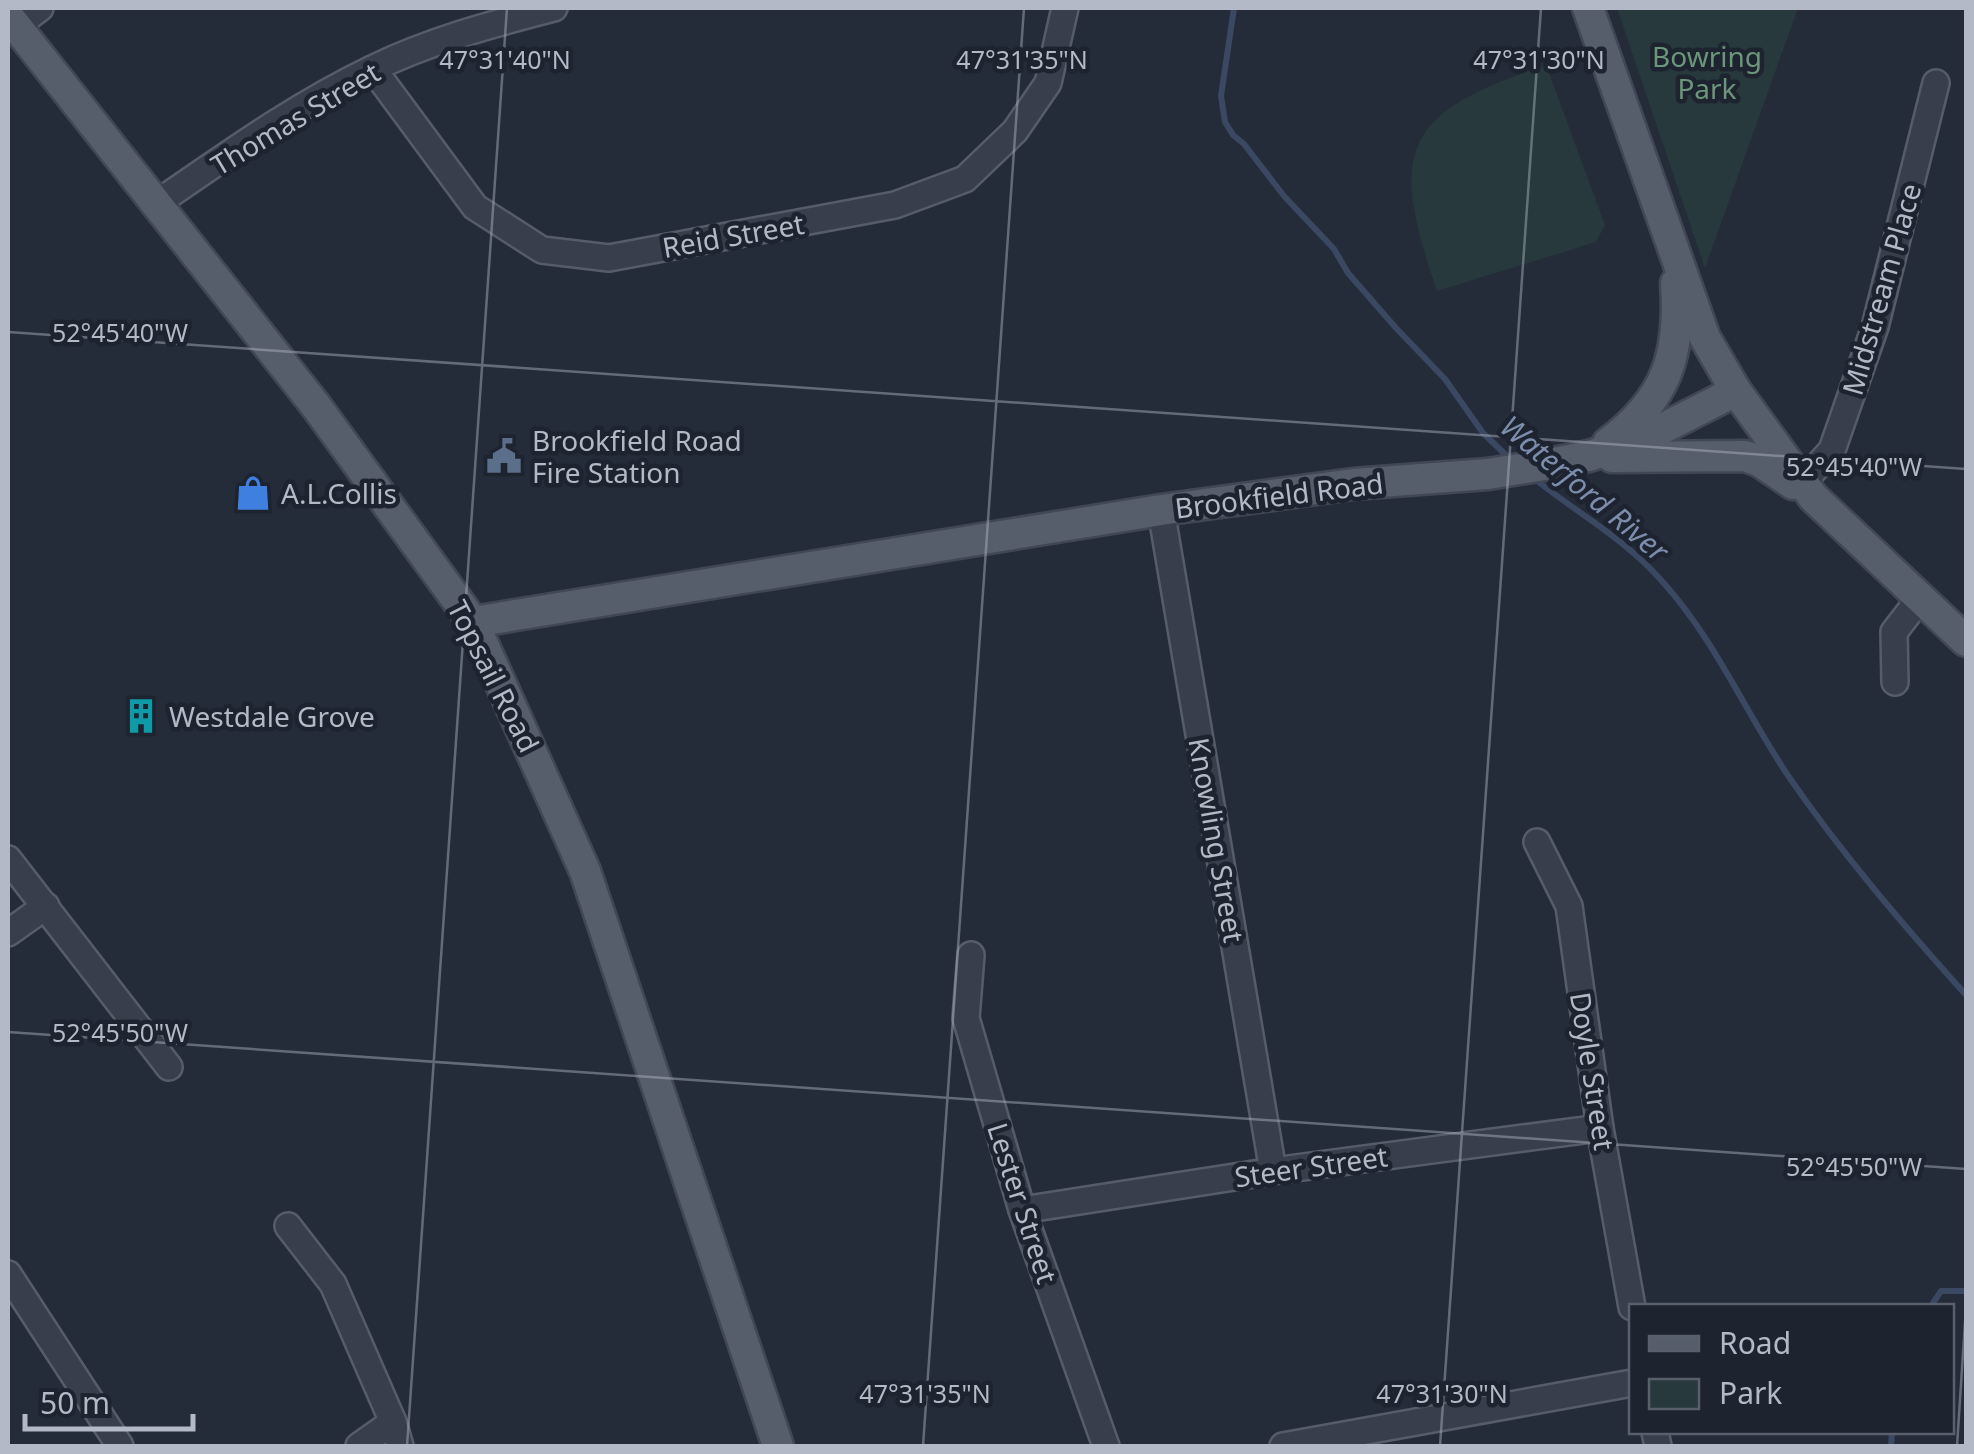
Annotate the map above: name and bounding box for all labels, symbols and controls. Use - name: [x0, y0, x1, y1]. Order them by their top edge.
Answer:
- park label: Bowring Park: [1652, 37, 1762, 107]
- text: 47°31'40"N: [439, 42, 571, 76]
- text: 47°31'35"N: [956, 42, 1088, 76]
- text: 47°31'30"N: [1473, 42, 1605, 76]
- street label: Thomas Street: [204, 53, 386, 183]
- street label: Midstream Place: [1833, 179, 1929, 399]
- street label: Reid Street: [659, 204, 807, 266]
- text: 52°45'40"W: [52, 315, 188, 349]
- water label: Waterford River: [1492, 406, 1679, 571]
- place label: Brookfield Road Fire Station: [532, 421, 742, 491]
- public building icon: Brookfield Road Fire Station: [485, 437, 523, 475]
- text: 52°45'40"W: [1786, 449, 1922, 483]
- street label: Brookfield Road: [1173, 463, 1385, 527]
- shop icon: A.L.Collis: [234, 474, 272, 512]
- place label: A.L.Collis: [281, 474, 397, 512]
- street label: Topsail Road: [439, 593, 549, 759]
- building icon: Westdale Grove: [122, 697, 160, 735]
- place label: Westdale Grove: [169, 697, 375, 735]
- street label: Knowling Street: [1180, 735, 1254, 945]
- street label: Doyle Street: [1562, 989, 1624, 1153]
- text: 52°45'50"W: [52, 1015, 188, 1049]
- street label: Lester Street: [979, 1118, 1067, 1288]
- street label: Steer Street: [1232, 1136, 1390, 1196]
- text: 52°45'50"W: [1786, 1149, 1922, 1183]
- legend: [1629, 1304, 1954, 1434]
- text: Road: [1719, 1322, 1791, 1363]
- scale bar: [25, 1369, 192, 1431]
- text: Park: [1719, 1372, 1782, 1413]
- text: 47°31'35"N: [859, 1376, 991, 1410]
- text: 47°31'30"N: [1376, 1376, 1508, 1410]
- text: 50 m: [40, 1382, 110, 1423]

